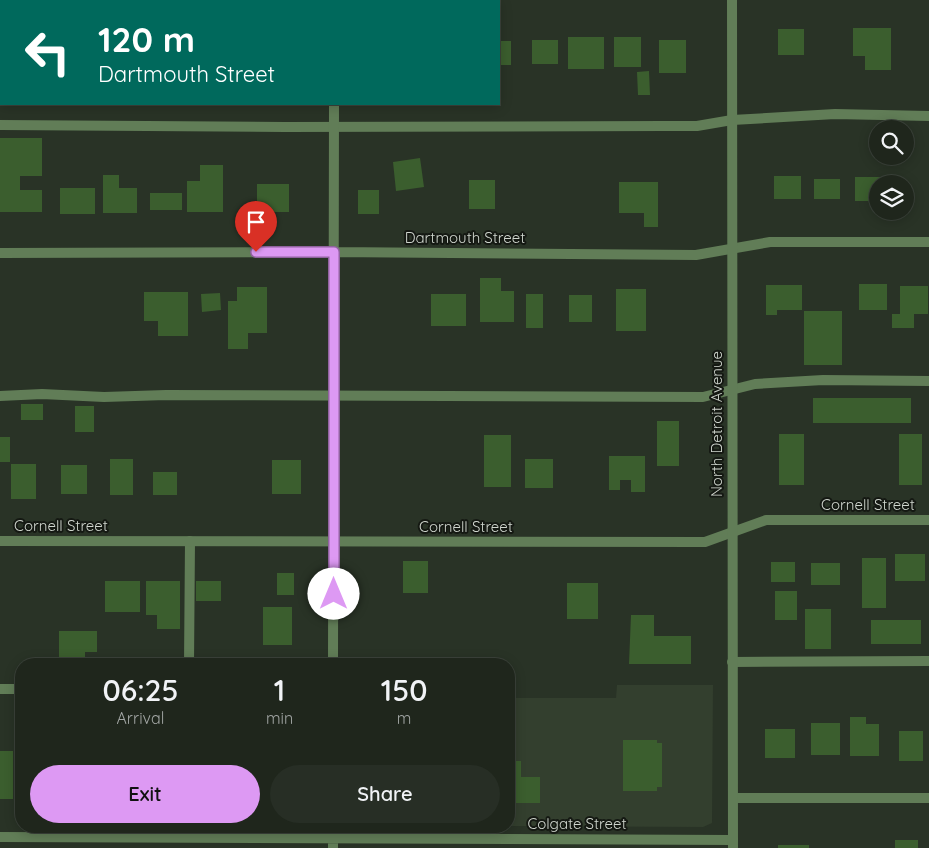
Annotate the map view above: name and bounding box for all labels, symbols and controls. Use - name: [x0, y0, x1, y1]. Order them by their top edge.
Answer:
- text: 120 m: [98, 17, 195, 61]
- icon: left: [15, 20, 80, 85]
- text: Dartmouth Street: [98, 60, 275, 88]
- map controls: [869, 120, 914, 220]
- button: search: [869, 120, 914, 165]
- button: layers: [869, 175, 914, 220]
- pin: [235, 201, 277, 252]
- icon: arrive: [242, 208, 270, 236]
- street label: Dartmouth Street: [405, 228, 525, 247]
- street label: North Detroit Avenue: [707, 351, 726, 497]
- street label: Cornell Street: [821, 495, 915, 514]
- street label: Cornell Street: [14, 516, 108, 535]
- street label: Cornell Street: [419, 517, 513, 536]
- position arrow: [307, 567, 359, 619]
- text: 06:25: [103, 671, 178, 709]
- text: 1: [274, 671, 285, 709]
- text: 150: [381, 671, 427, 709]
- text: Arrival: [117, 708, 164, 728]
- text: min: [266, 708, 293, 728]
- text: m: [397, 708, 411, 728]
- button: Exit: [30, 765, 260, 823]
- button: Share: [270, 765, 500, 823]
- street label: Colgate Street: [527, 814, 627, 833]

